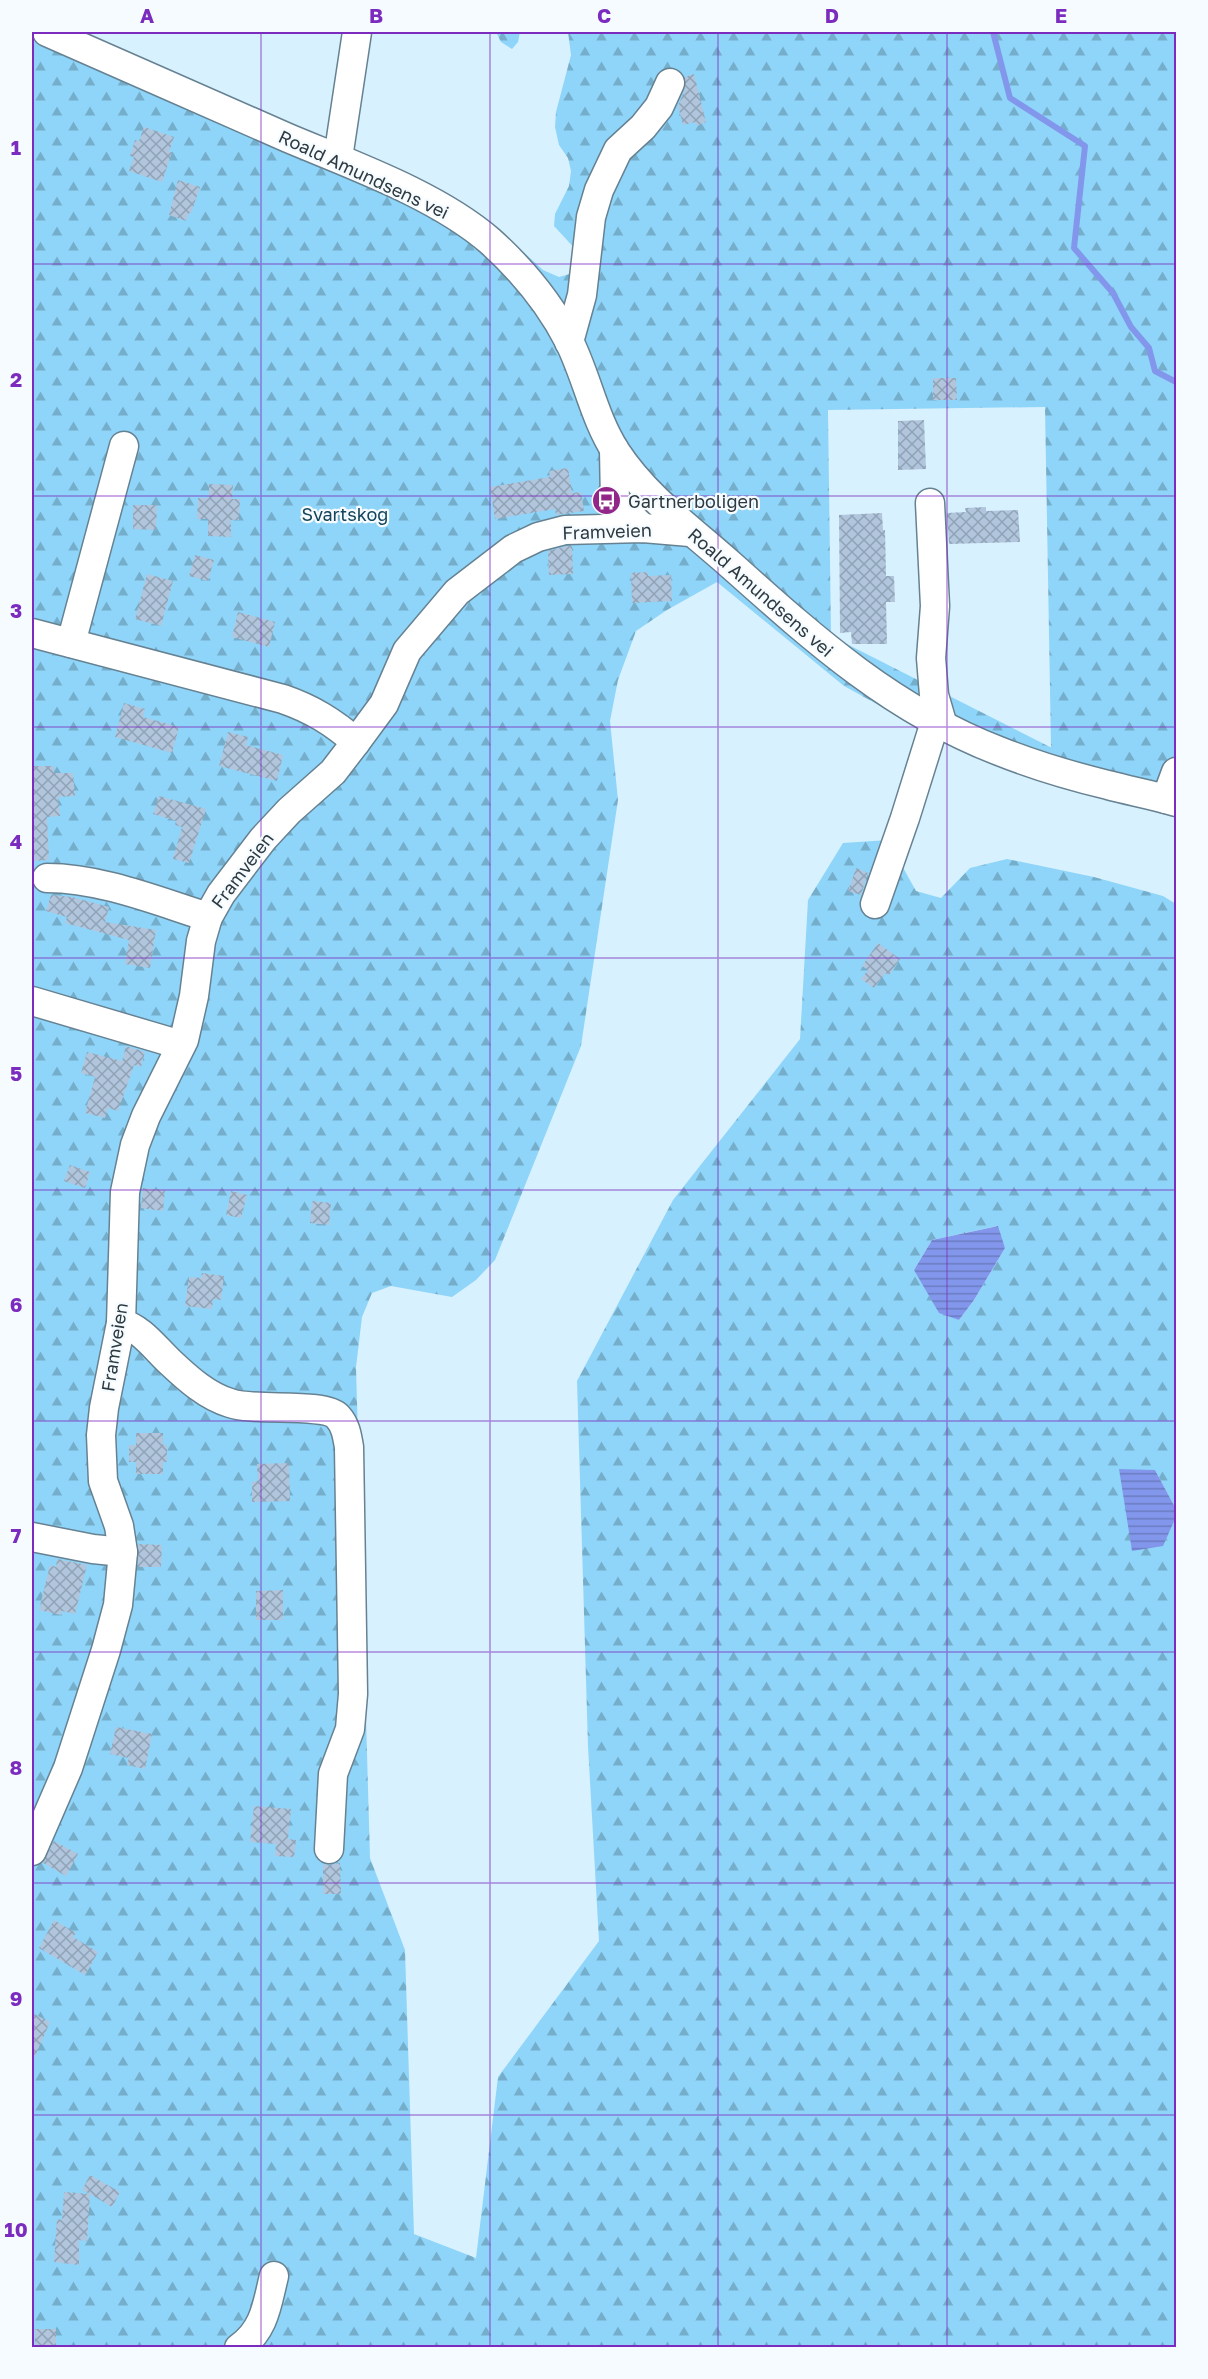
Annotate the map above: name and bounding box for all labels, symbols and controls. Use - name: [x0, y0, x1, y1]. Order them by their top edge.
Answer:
- text: A: [140, 3, 154, 27]
- text: B: [369, 3, 383, 27]
- text: C: [597, 3, 611, 27]
- text: D: [825, 3, 839, 27]
- text: E: [1055, 3, 1067, 27]
- street label: Roald Amundsens vei: [275, 125, 453, 223]
- text: 1: [11, 135, 21, 159]
- text: 2: [10, 367, 22, 391]
- bus stop icon: Gartnerboligen: [591, 485, 623, 517]
- place label: Gartnerboligen: [628, 490, 759, 512]
- park label: Svartskog: [302, 503, 388, 525]
- street label: Framveien: [562, 518, 652, 544]
- street label: Roald Amundsens vei: [684, 523, 838, 661]
- text: 3: [10, 598, 22, 622]
- street label: Framveien: [206, 828, 278, 912]
- text: 4: [10, 829, 22, 853]
- text: 5: [10, 1061, 22, 1085]
- text: 6: [10, 1292, 22, 1316]
- street label: Framveien: [96, 1301, 132, 1393]
- text: 7: [11, 1523, 22, 1547]
- text: 8: [10, 1755, 22, 1779]
- text: 9: [10, 1986, 22, 2010]
- text: 10: [4, 2217, 28, 2241]

